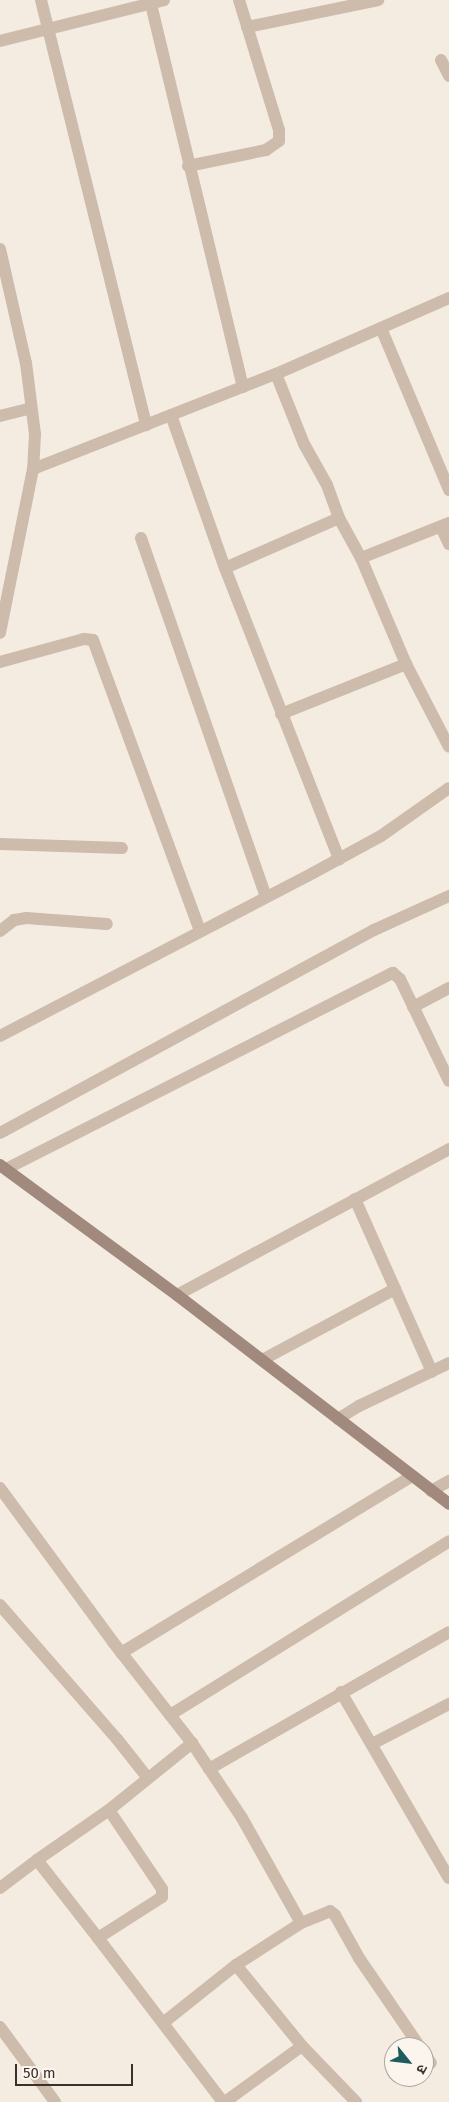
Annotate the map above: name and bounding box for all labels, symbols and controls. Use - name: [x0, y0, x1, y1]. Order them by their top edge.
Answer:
- north arrow: [384, 2037, 434, 2087]
- scale bar: [18, 2054, 135, 2086]
- text: उ: [412, 2061, 431, 2077]
- text: 50 m: [23, 2064, 56, 2082]

